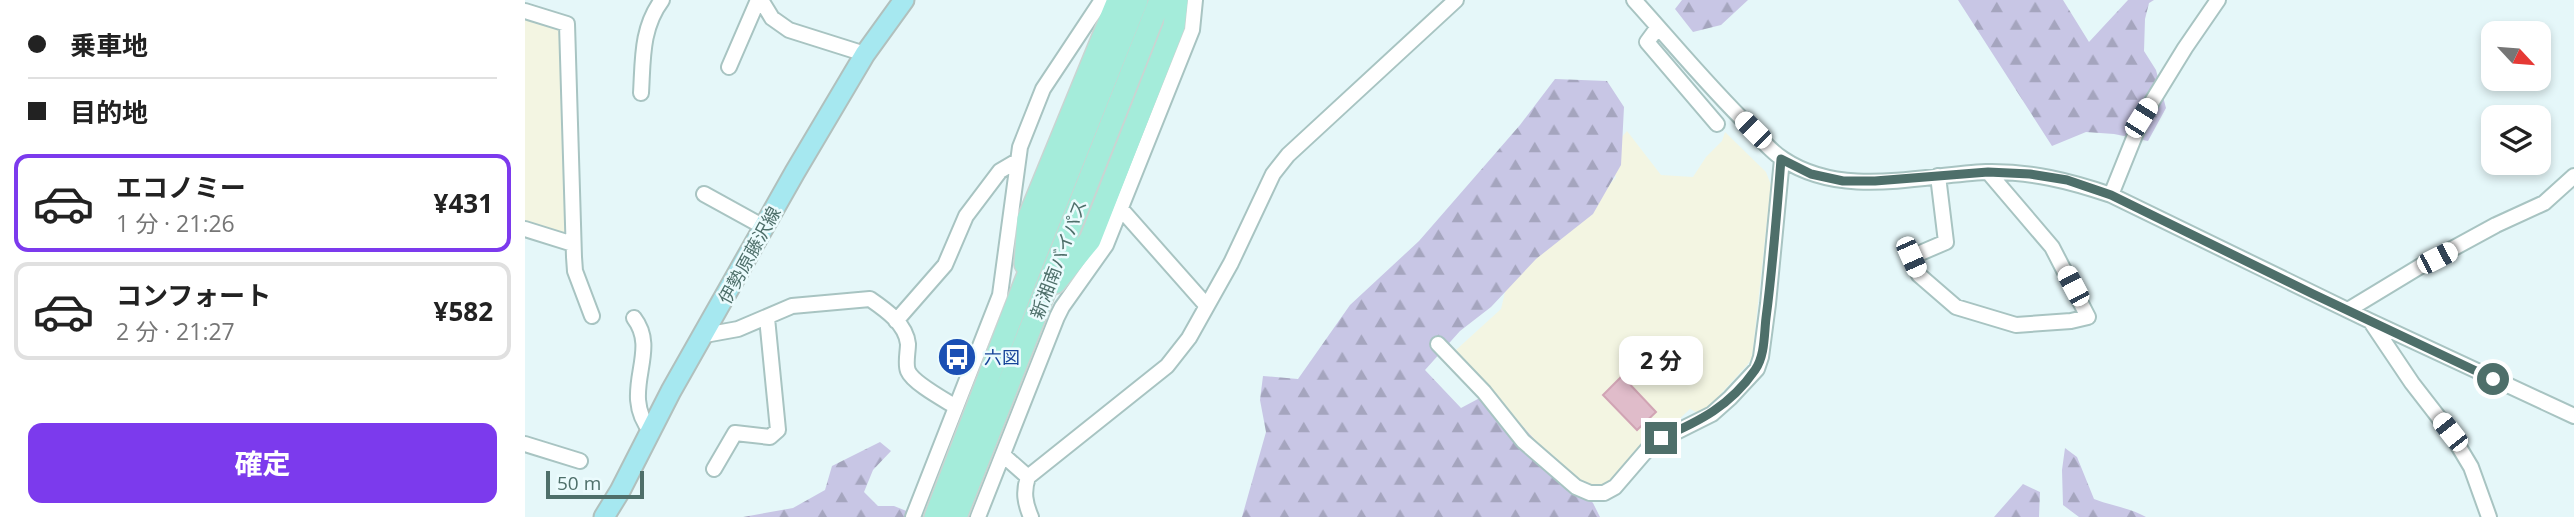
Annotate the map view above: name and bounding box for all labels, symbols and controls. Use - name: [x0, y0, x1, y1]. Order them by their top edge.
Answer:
- north arrow: [2481, 21, 2551, 91]
- map controls: [2481, 21, 2551, 175]
- text: 乗車地: [70, 27, 148, 63]
- text: 目的地: [70, 94, 148, 130]
- car: [2121, 95, 2162, 141]
- button: layers: [2481, 105, 2551, 175]
- car: [1731, 108, 1776, 152]
- text: エコノミー: [116, 169, 246, 205]
- icon: car: [32, 172, 95, 235]
- text: ¥431: [434, 185, 493, 221]
- street label: 新湘南バイパス: [1024, 196, 1092, 322]
- street label: 伊勢原藤沢線: [712, 202, 786, 308]
- text: 1 分 · 21:26: [116, 207, 235, 239]
- car: [1893, 234, 1930, 280]
- car: [2414, 239, 2461, 277]
- car: [2054, 263, 2093, 309]
- text: コンフォート: [116, 277, 271, 313]
- icon: car: [32, 280, 95, 343]
- text: ¥582: [434, 293, 493, 329]
- text: 2 分 · 21:27: [116, 315, 235, 347]
- bus stop icon: 六図: [936, 336, 978, 378]
- callout: 2 分: [1619, 336, 1703, 386]
- text: 2 分: [1640, 344, 1682, 376]
- place label: 六図: [984, 345, 1020, 369]
- route start: [2477, 363, 2509, 395]
- car: [2429, 409, 2472, 455]
- route end: [1645, 422, 1677, 454]
- button: 確定: [28, 423, 497, 503]
- scale bar: [546, 468, 644, 500]
- text: 50 m: [557, 470, 601, 496]

